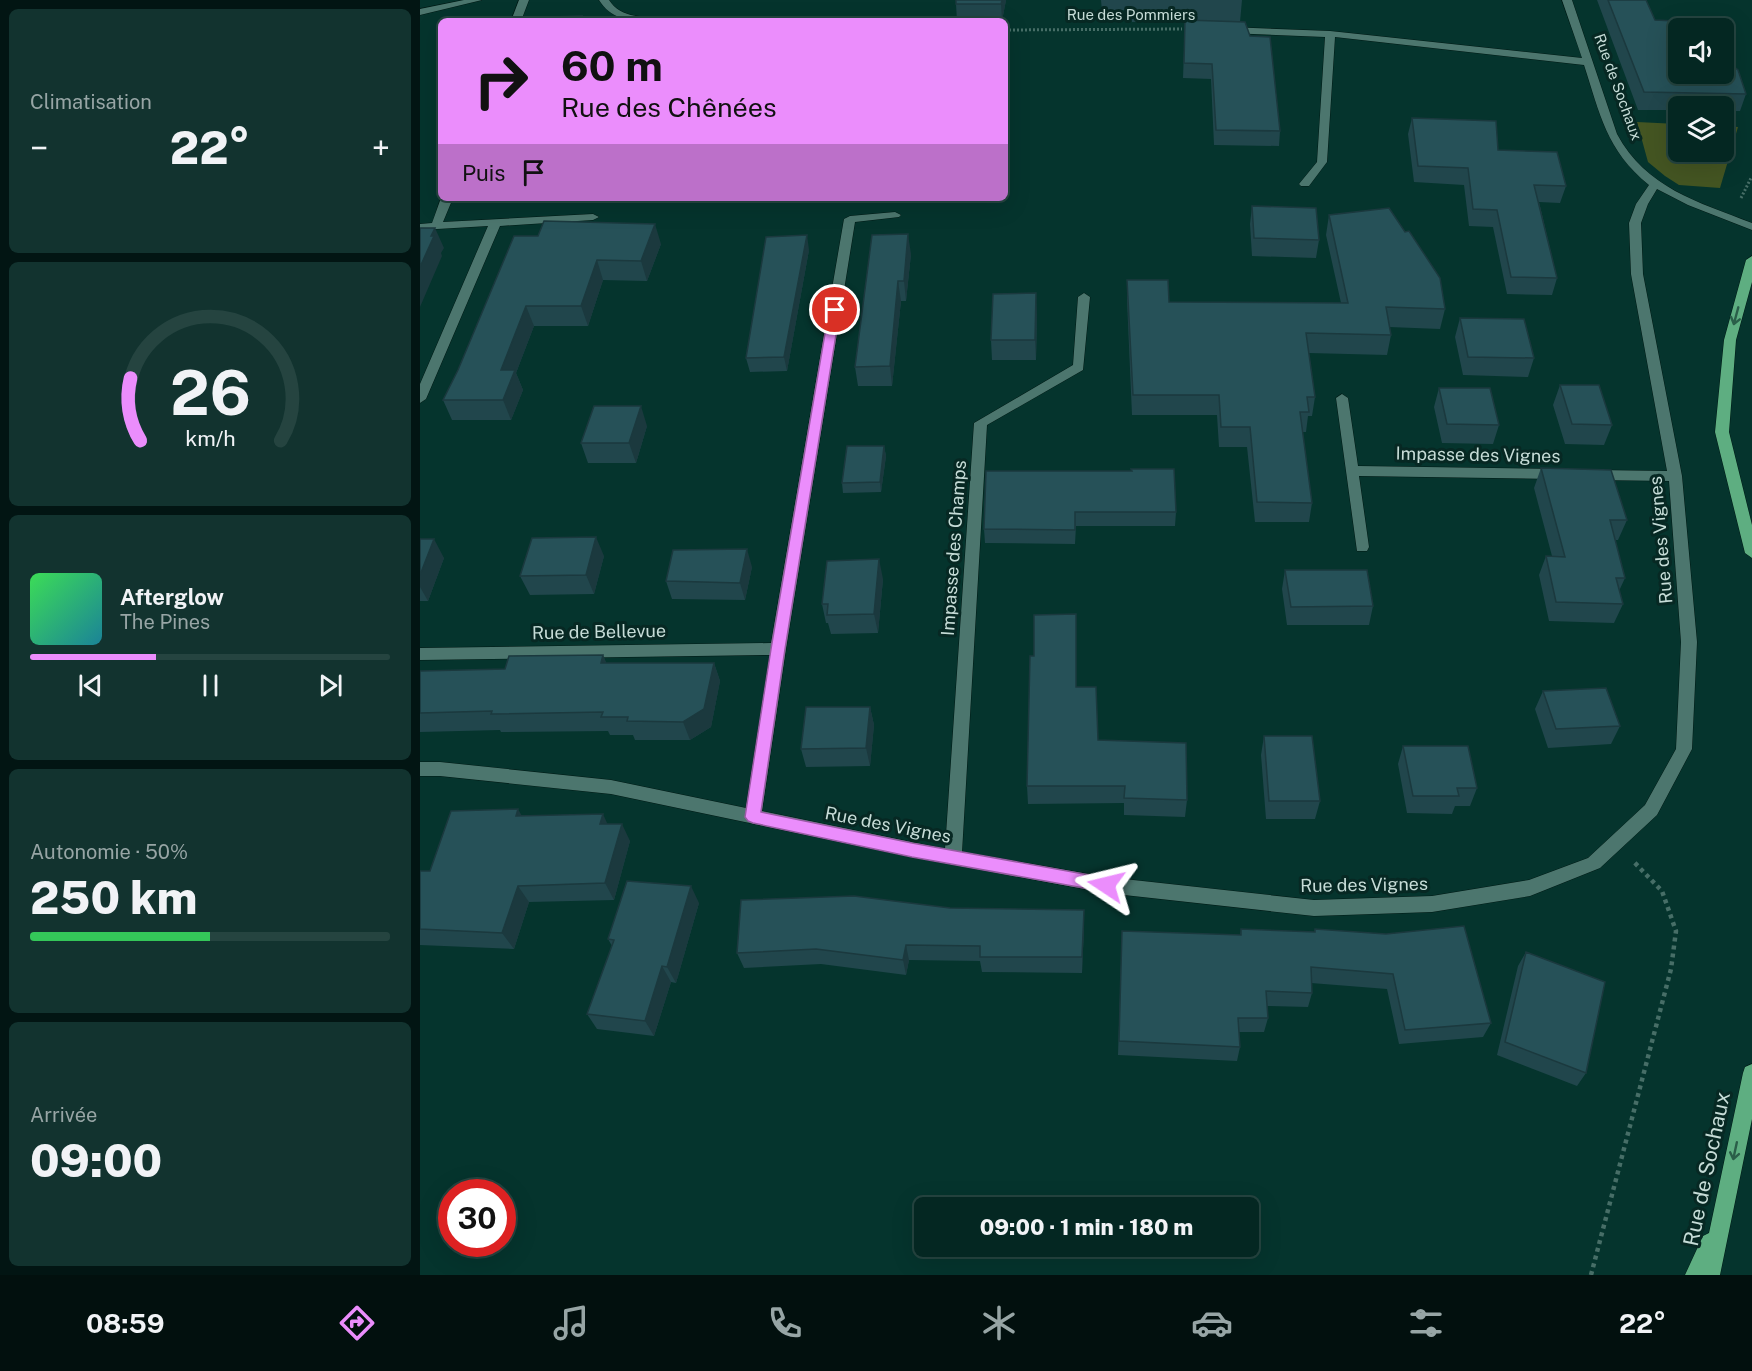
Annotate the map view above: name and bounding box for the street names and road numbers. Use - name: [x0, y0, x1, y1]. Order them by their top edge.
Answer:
- street label: Rue des Pommiers: [1067, 6, 1195, 23]
- street label: Rue de Sochaux: [1591, 31, 1646, 142]
- street label: Impasse des Vignes: [1395, 443, 1561, 466]
- street label: Impasse des Champs: [937, 460, 970, 636]
- street label: Rue des Vignes: [1644, 475, 1677, 605]
- street label: Rue de Bellevue: [532, 620, 666, 643]
- street label: Rue des Vignes: [823, 802, 953, 847]
- street label: Rue des Vignes: [1300, 873, 1428, 896]
- street label: Rue de Sochaux: [1678, 1089, 1735, 1248]

